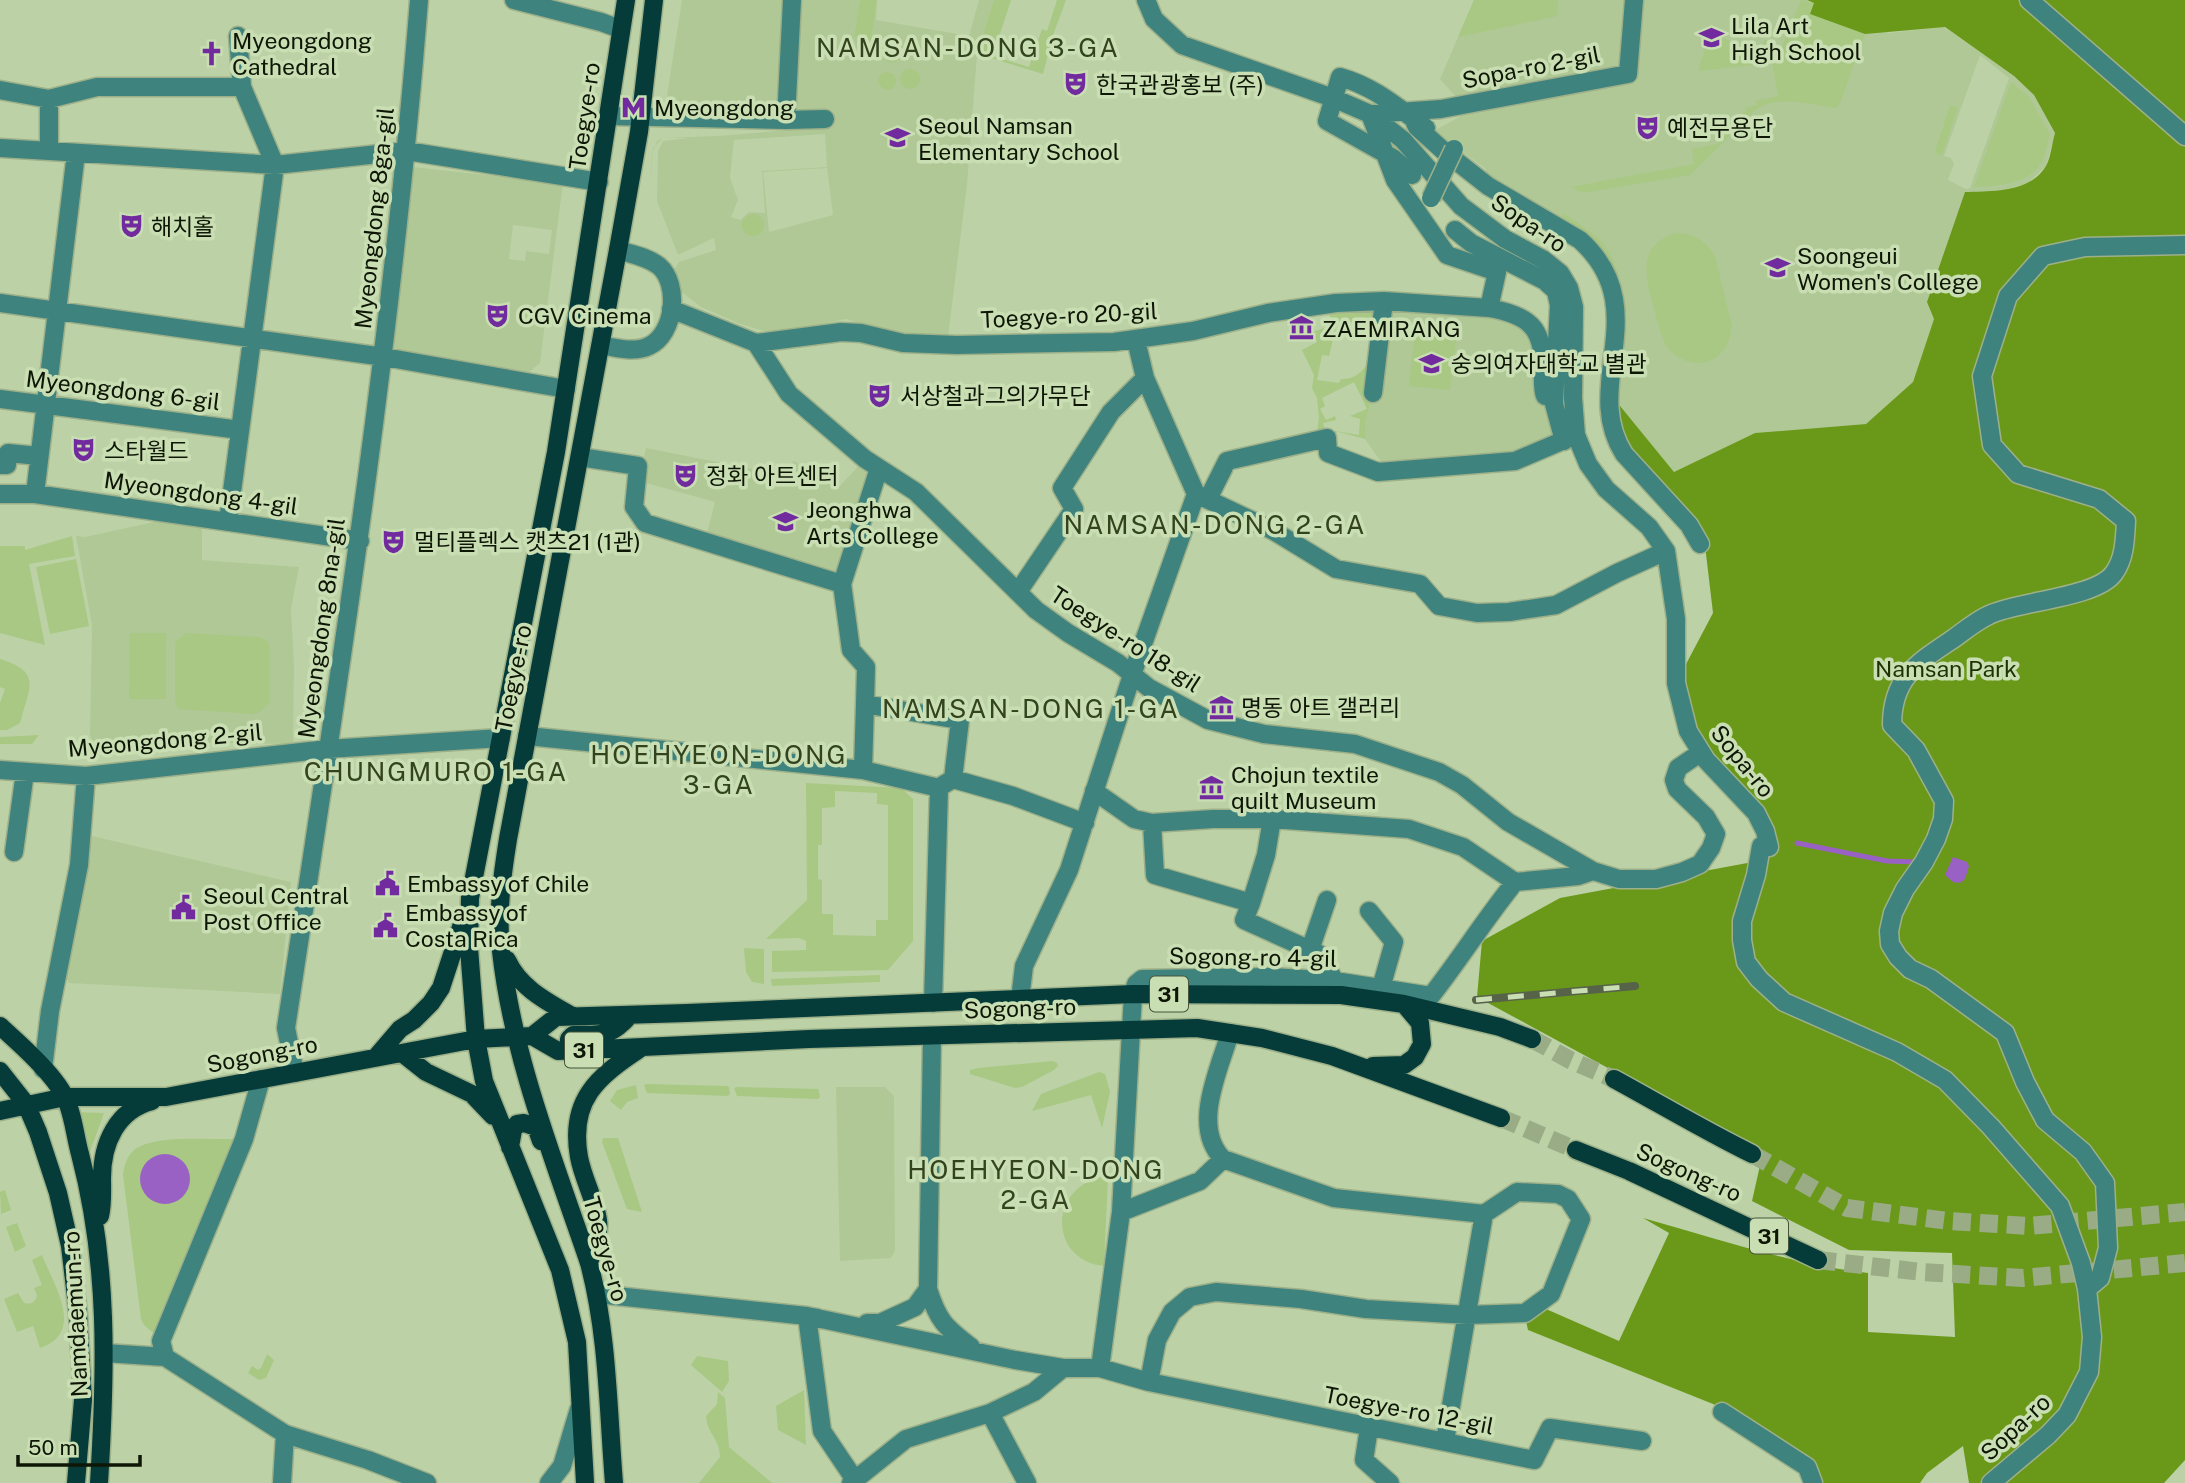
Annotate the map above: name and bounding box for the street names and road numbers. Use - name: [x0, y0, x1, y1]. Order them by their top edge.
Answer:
- street label: Sopa-ro 2-gil: [1460, 40, 1602, 94]
- street label: Toegye-ro: [563, 61, 605, 171]
- street label: Myeongdong 8ga-gil: [349, 106, 399, 330]
- street label: Sopa-ro: [1486, 188, 1572, 258]
- street label: Toegye-ro 20-gil: [980, 297, 1158, 333]
- street label: Myeongdong 6-gil: [24, 365, 222, 415]
- street label: Myeongdong 4-gil: [102, 466, 300, 520]
- street label: Myeongdong 8na-gil: [292, 516, 350, 740]
- street label: Toegye-ro 18-gil: [1046, 580, 1206, 698]
- street label: Toegye-ro: [489, 622, 537, 734]
- street label: Myeongdong 2-gil: [67, 718, 263, 762]
- street label: Sopa-ro: [1706, 719, 1780, 803]
- street label: Sogong-ro 4-gil: [1169, 942, 1337, 972]
- road number: 31: [1150, 976, 1188, 1012]
- street label: Sogong-ro: [963, 993, 1077, 1023]
- street label: Sogong-ro: [204, 1030, 320, 1078]
- road number: 31: [565, 1032, 603, 1068]
- street label: Sogong-ro: [1632, 1137, 1746, 1207]
- street label: Toegye-ro: [578, 1193, 634, 1305]
- road number: 31: [1750, 1218, 1788, 1254]
- street label: Namdaemun-ro: [57, 1230, 93, 1398]
- street label: Toegye-ro 12-gil: [1322, 1380, 1496, 1440]
- street label: Sopa-ro: [1975, 1388, 2055, 1466]

